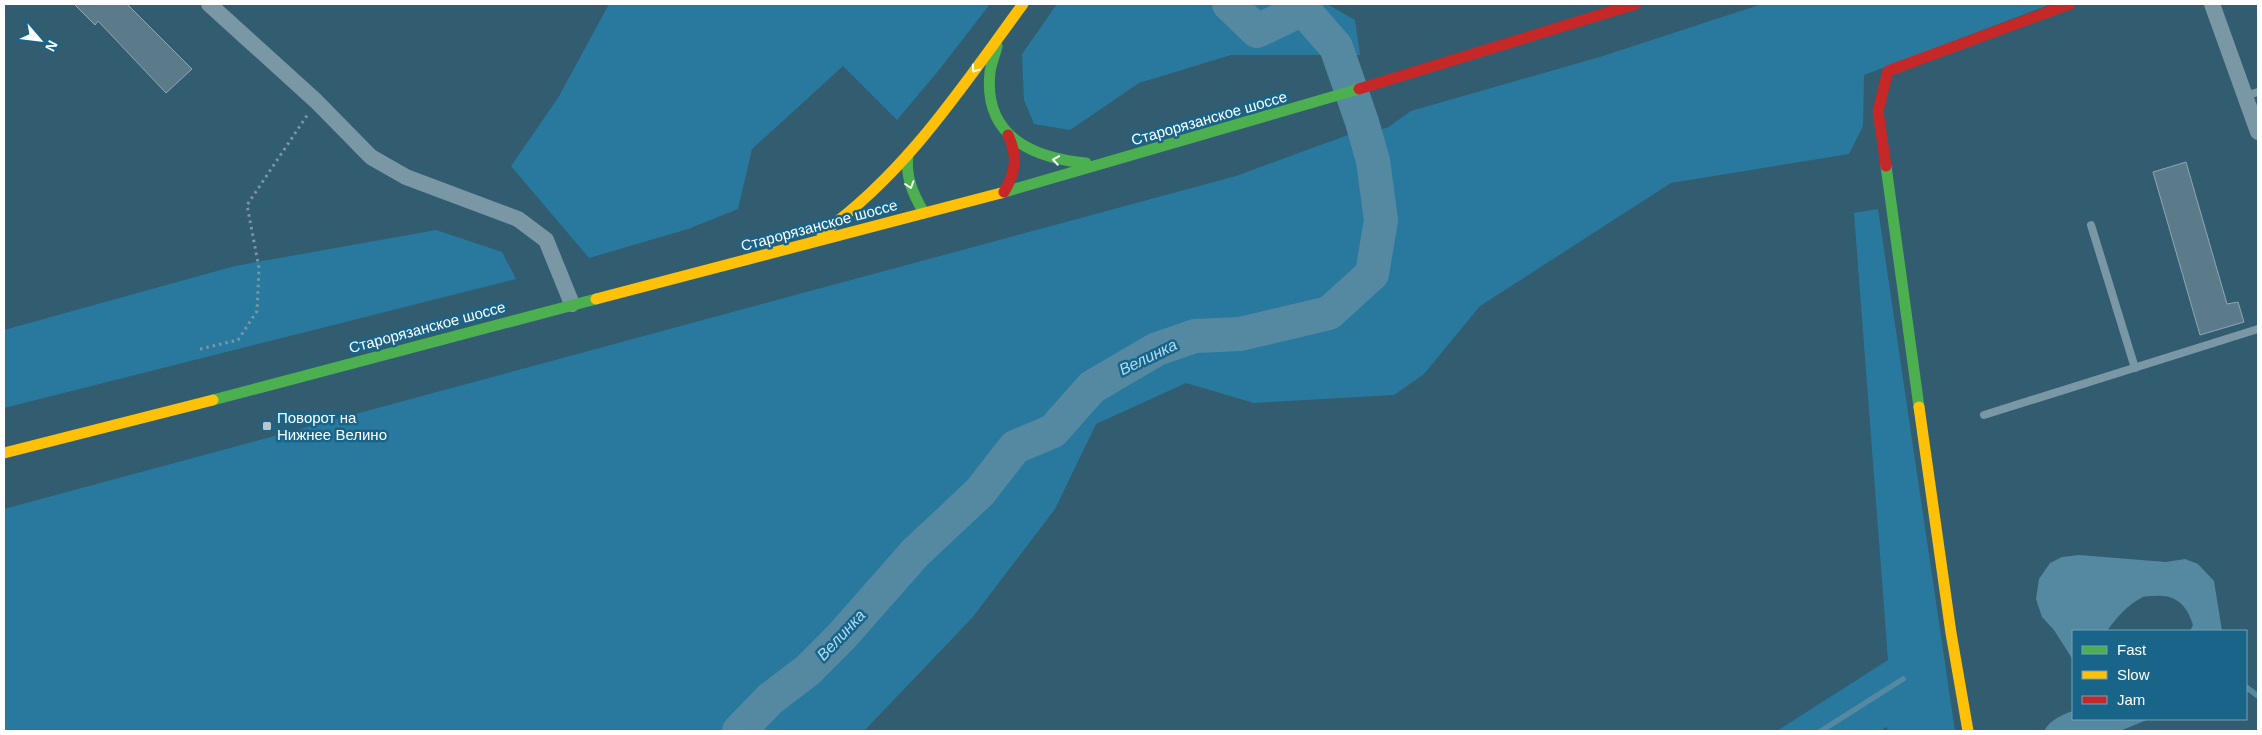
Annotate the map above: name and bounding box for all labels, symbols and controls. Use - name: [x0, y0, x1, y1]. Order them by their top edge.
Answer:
- north arrow: [15, 15, 65, 65]
- text: N: [42, 38, 61, 54]
- one-way arrow: [972, 63, 981, 73]
- street label: Старорязанское шоссе: [1129, 88, 1289, 148]
- one-way arrow: [1052, 156, 1061, 166]
- one-way arrow: [904, 180, 914, 189]
- street label: Старорязанское шоссе: [739, 196, 899, 254]
- street label: Старорязанское шоссе: [347, 298, 507, 356]
- water label: Велинка: [1116, 336, 1180, 378]
- place label: Поворот на Нижнее Велино: [277, 409, 387, 443]
- marker: Поворот на Нижнее Велино: [261, 420, 273, 432]
- water label: Велинка: [814, 606, 869, 664]
- legend: [2072, 630, 2247, 720]
- text: Fast: [2117, 641, 2147, 658]
- text: Slow: [2117, 666, 2150, 683]
- text: Jam: [2117, 691, 2145, 708]

